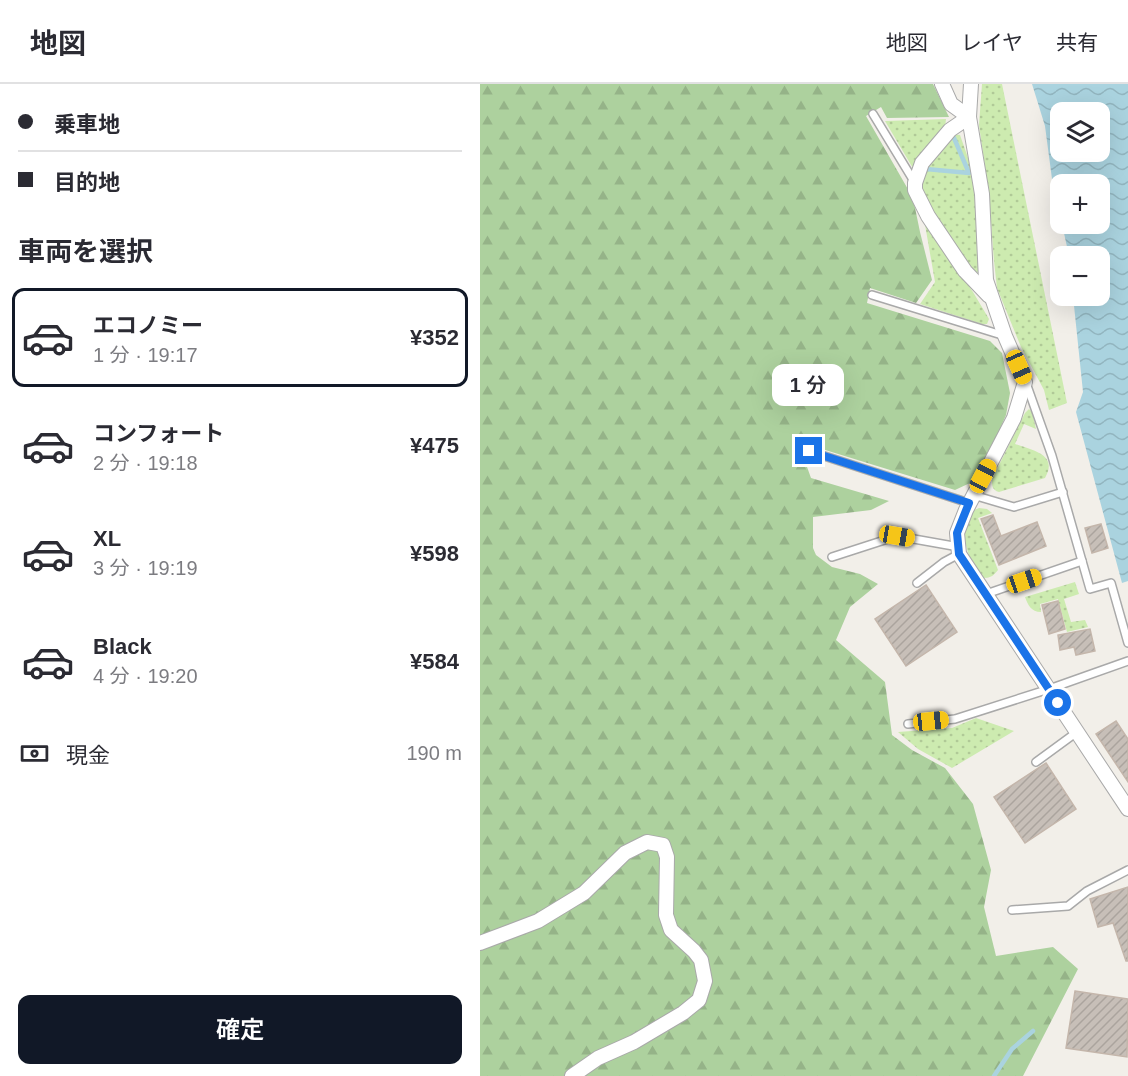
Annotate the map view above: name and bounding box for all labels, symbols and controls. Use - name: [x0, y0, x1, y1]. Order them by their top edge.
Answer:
- text: 地図: [30, 28, 86, 59]
- text: 地図: [886, 31, 928, 54]
- text: レイヤ: [961, 31, 1023, 54]
- text: 共有: [1056, 31, 1098, 54]
- map controls: [1050, 102, 1110, 306]
- button: layers: [1050, 102, 1110, 162]
- text: 乗車地: [54, 112, 120, 137]
- text: 目的地: [54, 170, 120, 195]
- button: +: [1050, 174, 1110, 234]
- text: 車両を選択: [18, 237, 153, 267]
- button: −: [1050, 246, 1110, 306]
- icon: car: [21, 311, 75, 365]
- text: エコノミー: [93, 313, 203, 338]
- text: ¥352: [410, 325, 459, 350]
- text: 1 分 · 19:17: [93, 344, 198, 366]
- car: [1003, 347, 1035, 387]
- callout: 1 分: [773, 364, 845, 406]
- text: 1 分: [790, 374, 826, 396]
- icon: car: [21, 419, 75, 473]
- text: コンフォート: [93, 421, 224, 446]
- text: ¥475: [410, 433, 459, 458]
- route end: [795, 437, 822, 464]
- text: 2 分 · 19:18: [93, 452, 198, 474]
- car: [967, 456, 999, 496]
- car: [878, 524, 916, 548]
- text: XL: [93, 526, 121, 551]
- icon: car: [21, 527, 75, 581]
- text: ¥598: [410, 541, 459, 566]
- text: 3 分 · 19:19: [93, 557, 198, 579]
- car: [1004, 567, 1044, 595]
- text: Black: [93, 634, 152, 659]
- icon: car: [21, 635, 75, 689]
- text: ¥584: [410, 649, 459, 674]
- text: 4 分 · 19:20: [93, 665, 198, 687]
- route start: [1044, 689, 1071, 716]
- car: [912, 710, 950, 732]
- icon: cash: [18, 737, 51, 770]
- text: 190 m: [406, 742, 462, 764]
- text: 現金: [66, 743, 110, 768]
- button: 確定: [18, 995, 462, 1064]

